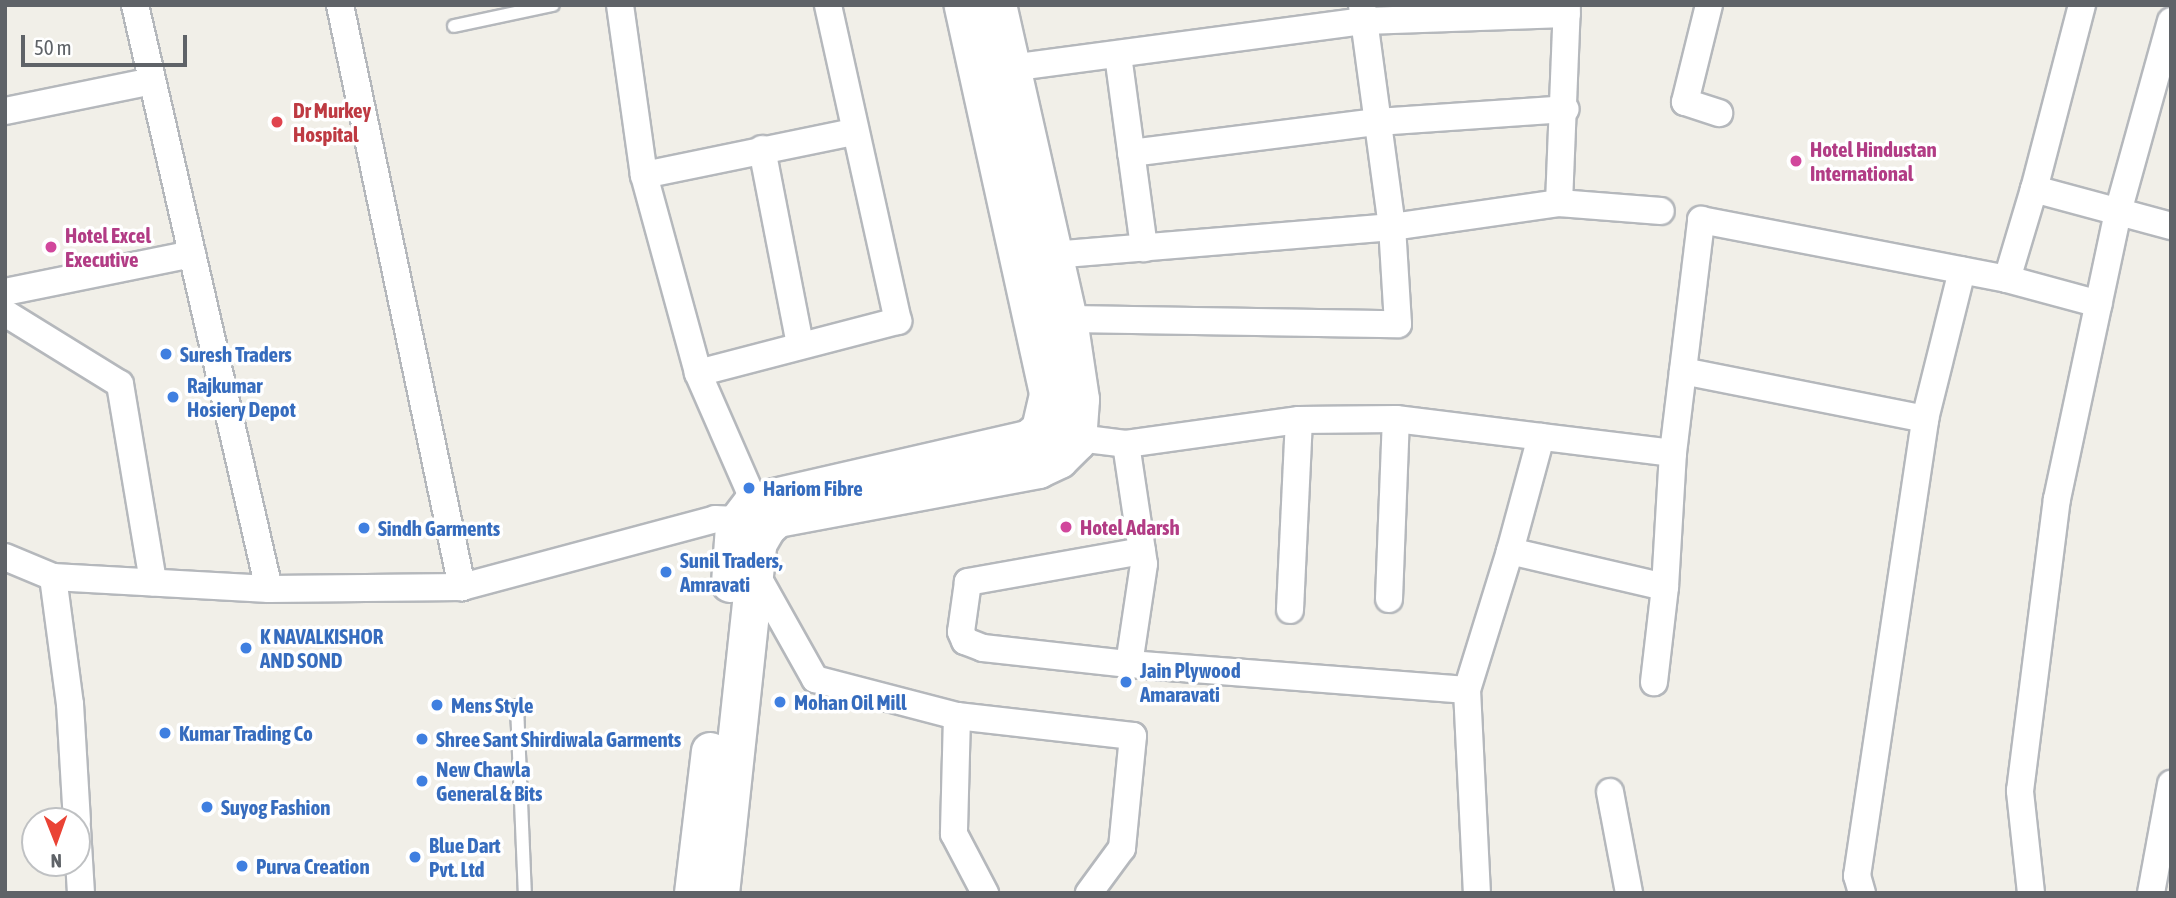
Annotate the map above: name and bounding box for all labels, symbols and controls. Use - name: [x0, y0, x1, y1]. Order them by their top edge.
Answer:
- scale bar: [24, 21, 191, 65]
- text: 50 m: [34, 35, 72, 59]
- place label: Dr Murkey Hospital: [293, 97, 371, 147]
- marker: Dr Murkey Hospital: [267, 112, 287, 132]
- place label: Hotel Hindustan International: [1810, 136, 1937, 186]
- marker: Hotel Hindustan International: [1788, 153, 1804, 169]
- place label: Hotel Excel Executive: [65, 222, 151, 272]
- marker: Hotel Excel Executive: [43, 239, 59, 255]
- place label: Suresh Traders: [180, 341, 292, 367]
- marker: Suresh Traders: [158, 346, 174, 362]
- place label: Rajkumar Hosiery Depot: [187, 372, 296, 422]
- marker: Rajkumar Hosiery Depot: [165, 389, 181, 405]
- place label: Hariom Fibre: [763, 475, 863, 501]
- marker: Hariom Fibre: [741, 480, 757, 496]
- place label: Hotel Adarsh: [1080, 514, 1180, 540]
- place label: Sindh Garments: [378, 515, 500, 541]
- marker: Hotel Adarsh: [1058, 519, 1074, 535]
- marker: Sindh Garments: [356, 520, 372, 536]
- place label: Sunil Traders, Amravati: [680, 547, 783, 597]
- marker: Sunil Traders, Amravati: [658, 564, 674, 580]
- place label: K NAVALKISHOR AND SOND: [260, 623, 383, 673]
- marker: K NAVALKISHOR AND SOND: [238, 640, 254, 656]
- place label: Jain Plywood Amaravati: [1140, 657, 1241, 707]
- marker: Jain Plywood Amaravati: [1118, 674, 1134, 690]
- place label: Mohan Oil Mill: [794, 689, 907, 715]
- place label: Mens Style: [451, 692, 533, 718]
- marker: Mohan Oil Mill: [772, 694, 788, 710]
- marker: Mens Style: [429, 697, 445, 713]
- place label: Kumar Trading Co: [179, 720, 313, 746]
- marker: Kumar Trading Co: [157, 725, 173, 741]
- place label: Shree Sant Shirdiwala Garments: [436, 726, 681, 752]
- marker: Shree Sant Shirdiwala Garments: [414, 731, 430, 747]
- place label: New Chawla General & Bits: [436, 756, 542, 806]
- marker: New Chawla General & Bits: [414, 773, 430, 789]
- place label: Suyog Fashion: [221, 794, 330, 820]
- marker: Suyog Fashion: [199, 799, 215, 815]
- north arrow: [21, 807, 91, 877]
- place label: Blue Dart Pvt. Ltd: [429, 832, 501, 882]
- marker: Blue Dart Pvt. Ltd: [407, 849, 423, 865]
- text: N: [51, 850, 62, 872]
- place label: Purva Creation: [256, 853, 370, 879]
- marker: Purva Creation: [234, 858, 250, 874]

